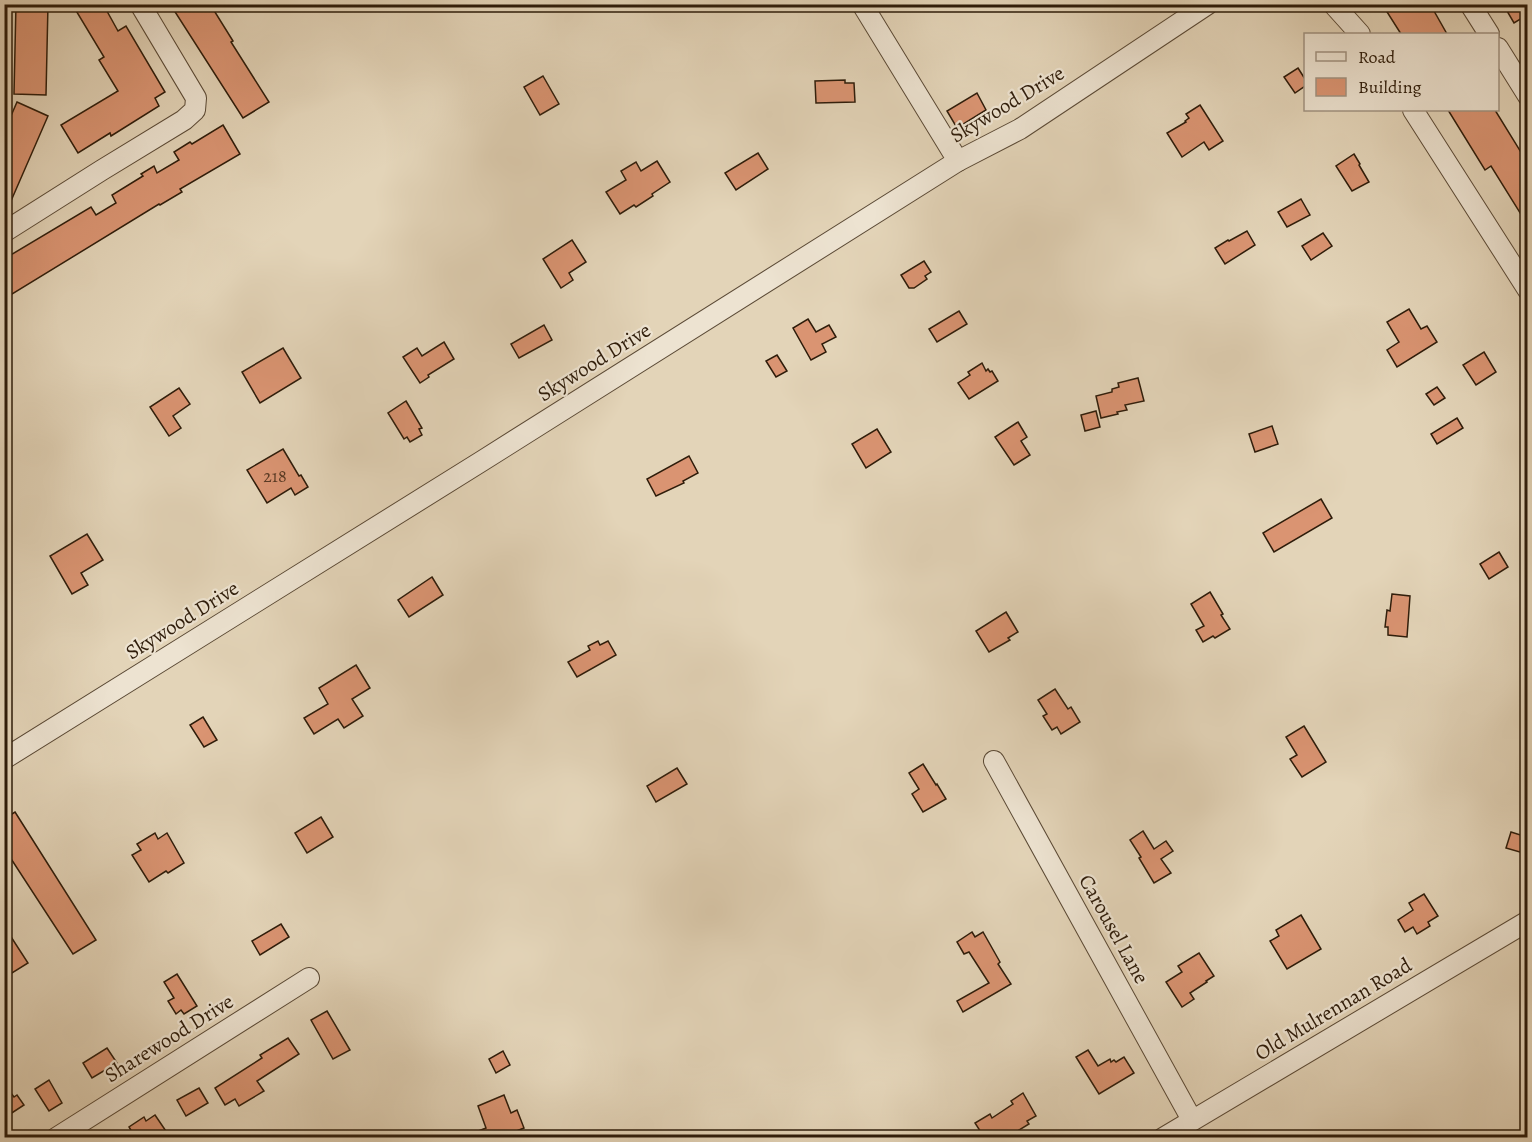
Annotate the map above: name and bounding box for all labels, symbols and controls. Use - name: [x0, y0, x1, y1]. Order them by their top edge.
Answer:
- legend: [1304, 33, 1499, 111]
- text: Road: [1358, 45, 1396, 69]
- street label: Skywood Drive: [945, 59, 1069, 149]
- text: Building: [1358, 75, 1422, 99]
- street label: Skywood Drive: [532, 316, 656, 408]
- house number: 218: [263, 464, 287, 488]
- street label: Skywood Drive: [120, 574, 244, 666]
- street label: Carousel Lane: [1072, 869, 1156, 989]
- street label: Old Mulrennan Road: [1249, 951, 1417, 1067]
- street label: Sharewood Drive: [99, 987, 239, 1089]

